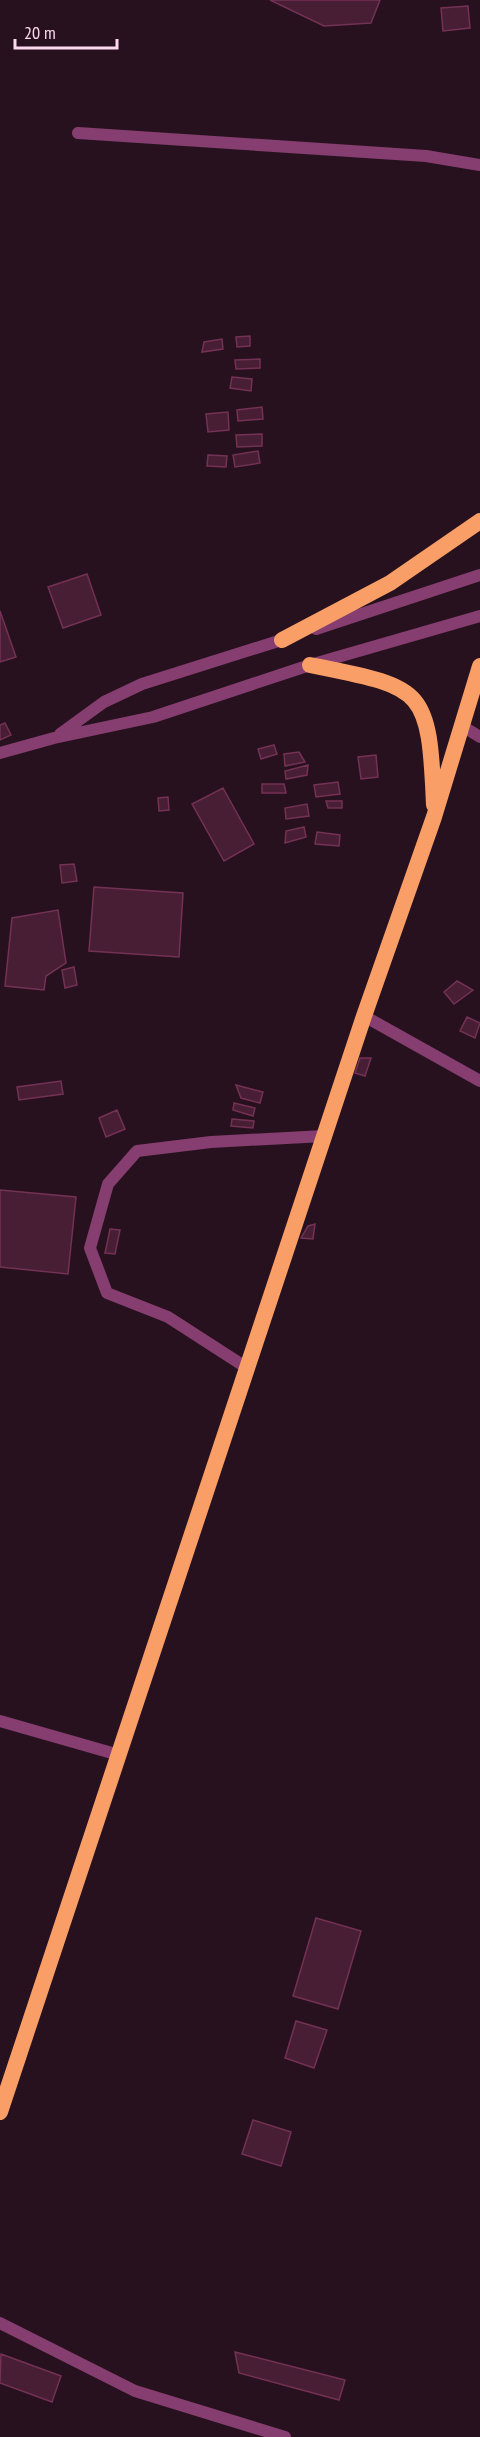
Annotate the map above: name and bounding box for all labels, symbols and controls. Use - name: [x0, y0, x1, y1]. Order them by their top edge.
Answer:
- scale bar: [15, 12, 117, 50]
- text: 20 m: [24, 21, 56, 44]

